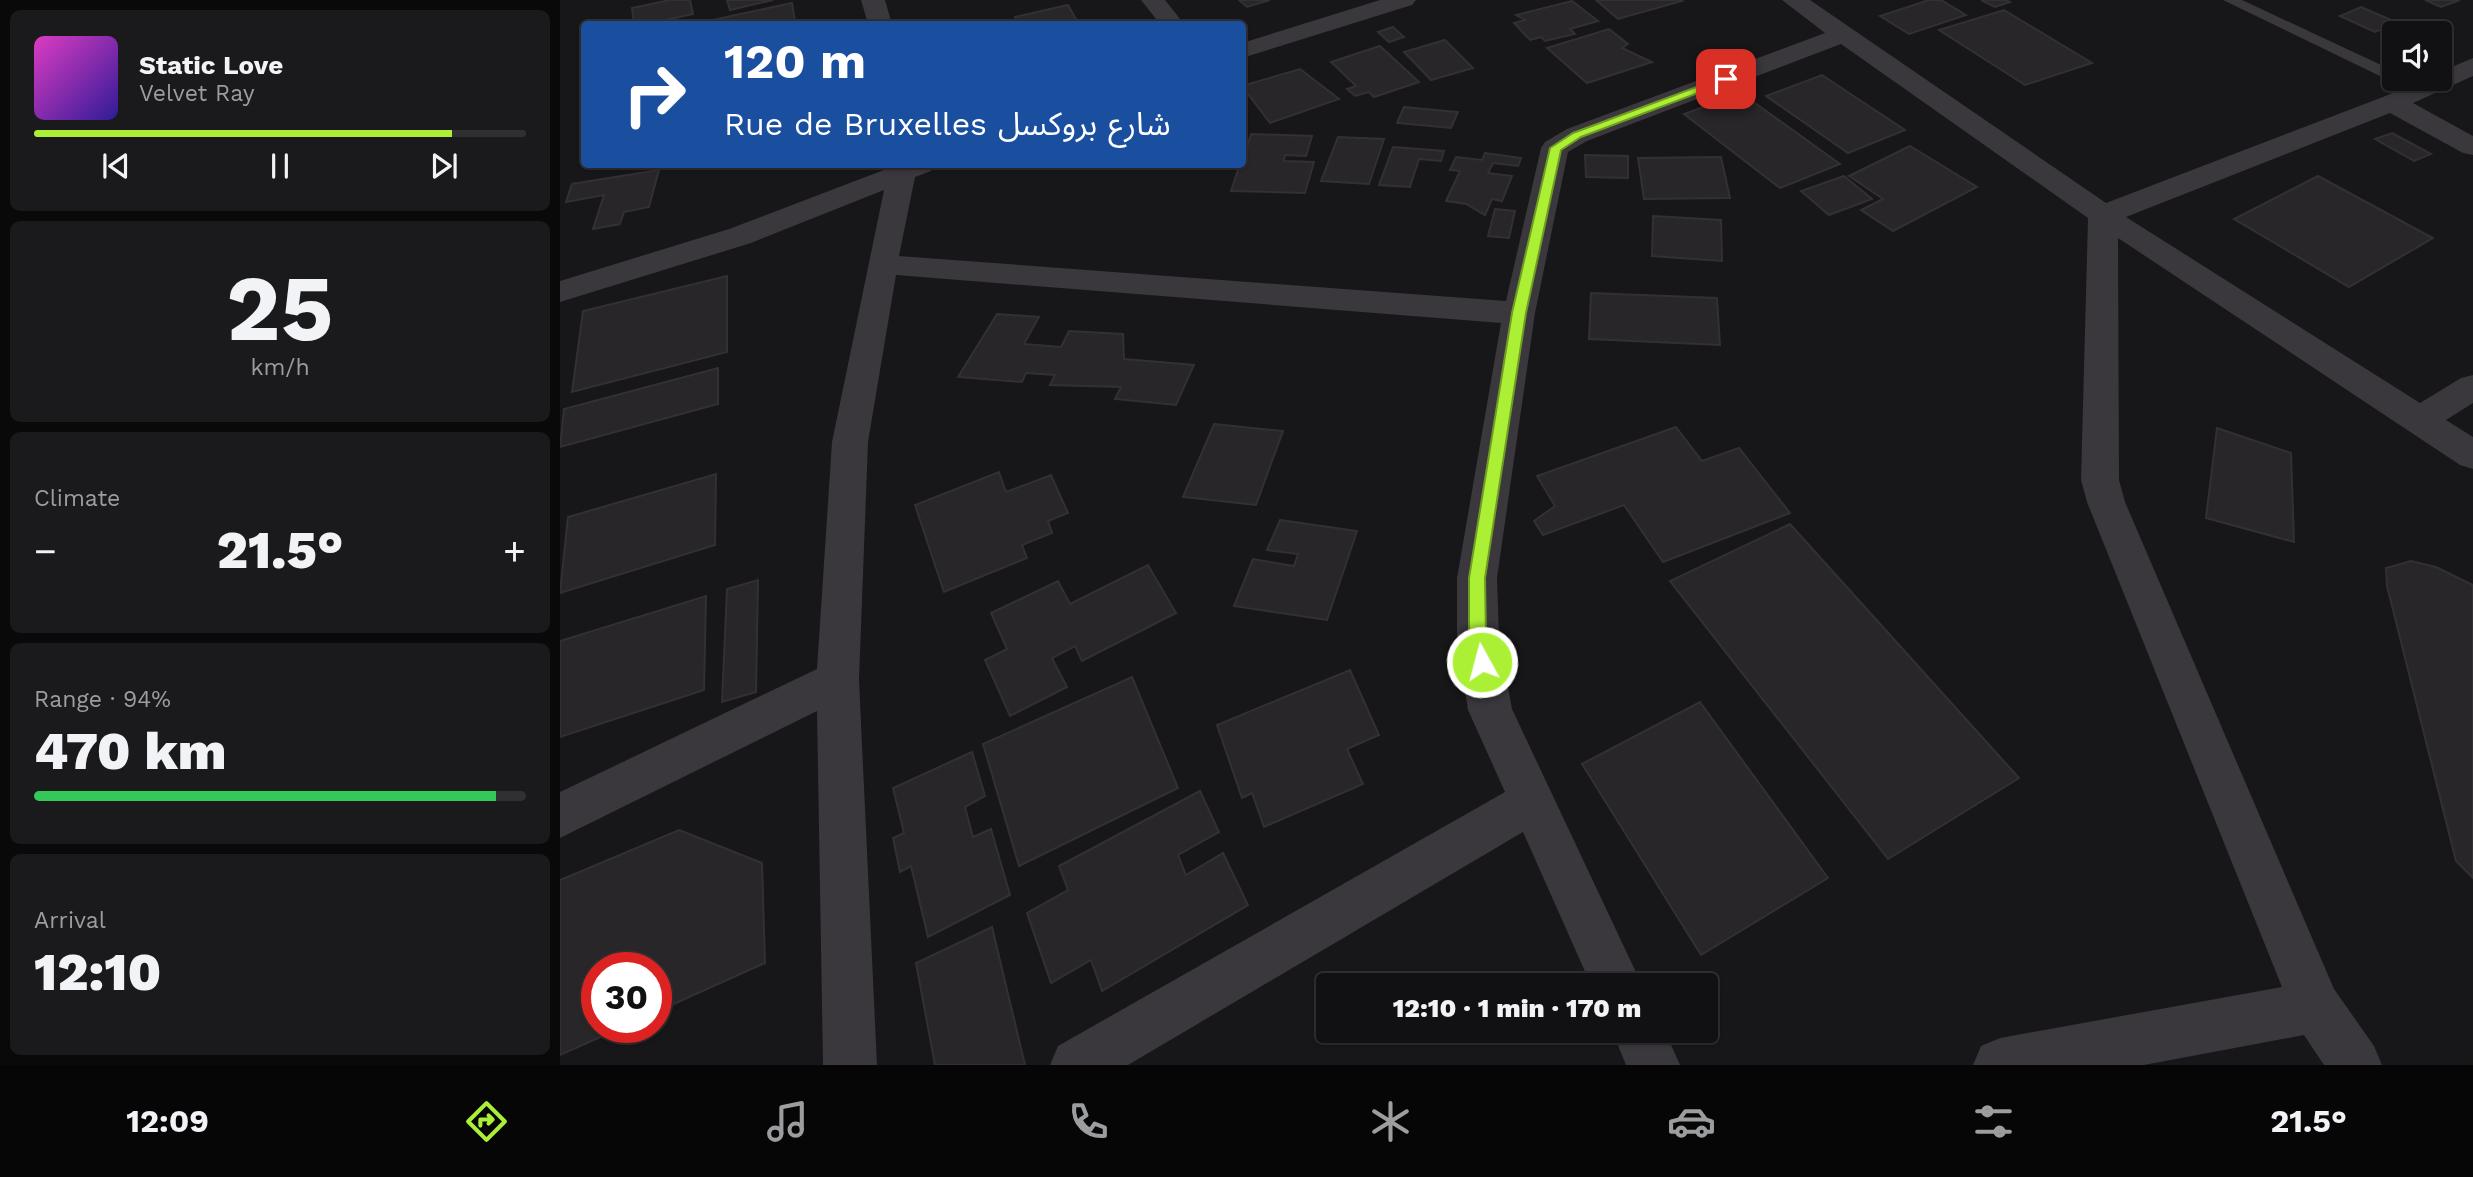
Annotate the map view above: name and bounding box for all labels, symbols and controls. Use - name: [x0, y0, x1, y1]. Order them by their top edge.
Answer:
- map controls: [2382, 21, 2452, 91]
- button: sound: [2382, 21, 2452, 91]
- text: 120 m: [724, 32, 866, 90]
- icon: right: [609, 49, 700, 140]
- pin: [1696, 49, 1756, 109]
- text: Static Love: [139, 50, 283, 80]
- icon: arrive: [1707, 60, 1745, 98]
- text: Velvet Ray: [139, 80, 255, 107]
- text: Rue de Bruxelles شارع بروكسل: [724, 105, 1171, 143]
- icon: previous: [97, 147, 135, 185]
- icon: pause: [261, 147, 299, 185]
- icon: next: [425, 147, 463, 185]
- text: 25: [226, 255, 334, 362]
- text: km/h: [250, 354, 310, 381]
- text: Climate: [34, 485, 120, 512]
- text: 21.5°: [217, 520, 343, 581]
- text: −: [34, 529, 57, 573]
- text: +: [503, 529, 526, 573]
- position arrow: [1445, 625, 1519, 699]
- text: Range · 94%: [34, 686, 171, 713]
- text: 470 km: [34, 721, 227, 782]
- text: Arrival: [34, 907, 106, 934]
- text: 12:10: [34, 942, 161, 1003]
- speed limit sign: 30: [581, 952, 672, 1043]
- text: 12:10 · 1 min · 170 m: [1393, 993, 1641, 1023]
- icon: directions: [462, 1097, 511, 1146]
- icon: music: [763, 1097, 812, 1146]
- icon: phone: [1064, 1097, 1113, 1146]
- icon: climate: [1366, 1097, 1415, 1146]
- icon: car: [1667, 1097, 1716, 1146]
- icon: filters: [1969, 1097, 2018, 1146]
- text: 12:09: [126, 1102, 209, 1140]
- text: 21.5°: [2270, 1102, 2347, 1140]

